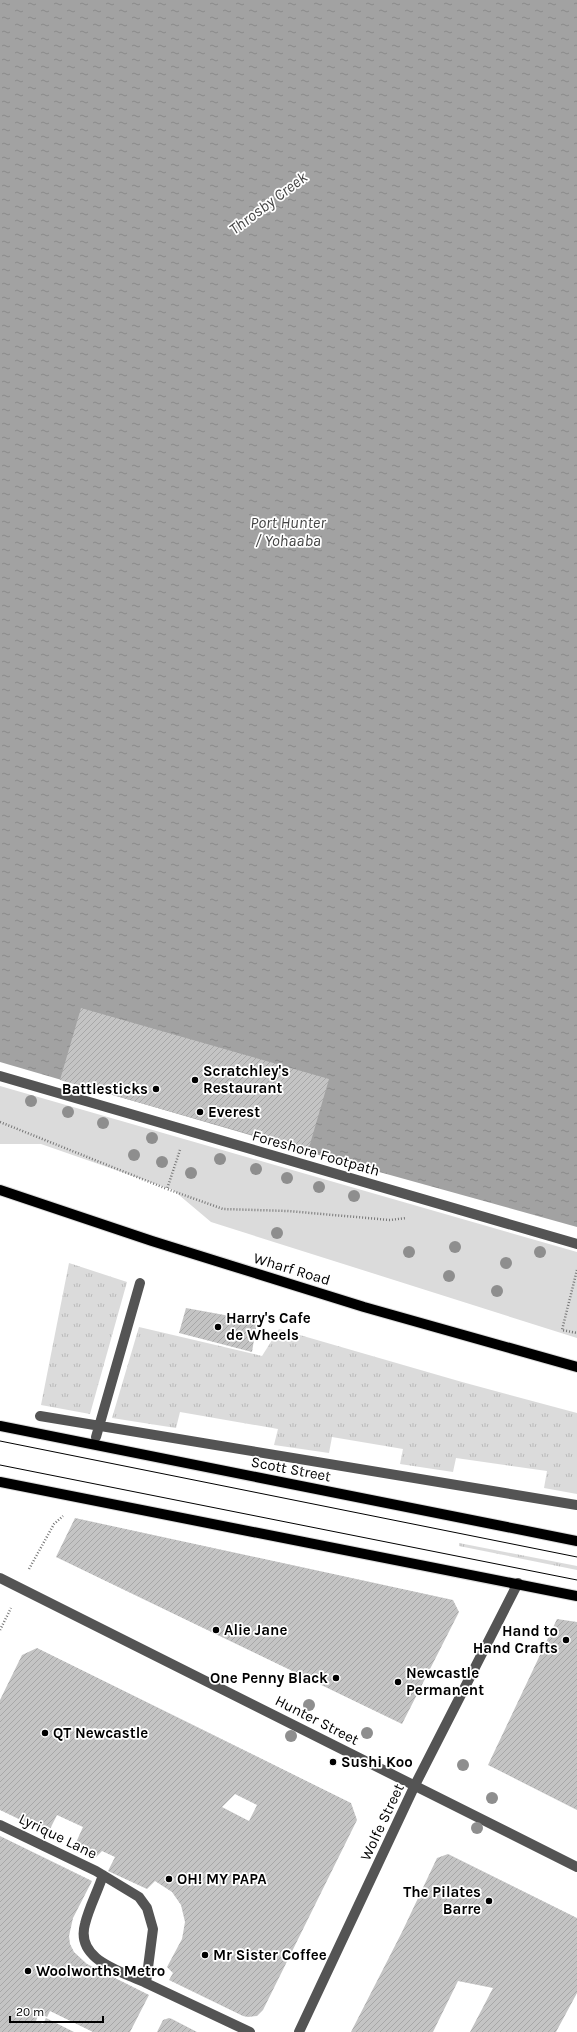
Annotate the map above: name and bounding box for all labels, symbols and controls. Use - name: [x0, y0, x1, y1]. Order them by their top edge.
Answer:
- water label: Throsby Creek: [225, 167, 312, 239]
- water label: Port Hunter / Yohaaba: [250, 513, 326, 550]
- place label: Scratchley's Restaurant: [203, 1062, 289, 1097]
- marker: Scratchley's Restaurant: [190, 1075, 200, 1085]
- place label: Battlesticks: [62, 1080, 148, 1098]
- marker: Battlesticks: [151, 1084, 161, 1094]
- place label: Everest: [208, 1103, 260, 1121]
- marker: Everest: [195, 1107, 205, 1117]
- street label: Foreshore Footpath: [250, 1126, 382, 1180]
- street label: Wharf Road: [251, 1249, 333, 1289]
- place label: Harry's Cafe de Wheels: [226, 1309, 311, 1344]
- marker: Harry's Cafe de Wheels: [213, 1322, 223, 1332]
- street label: Scott Street: [250, 1452, 333, 1486]
- place label: Alie Jane: [224, 1621, 287, 1639]
- place label: Hand to Hand Crafts: [473, 1622, 558, 1657]
- marker: Alie Jane: [211, 1625, 221, 1635]
- marker: Hand to Hand Crafts: [561, 1635, 571, 1645]
- place label: Newcastle Permanent: [406, 1664, 484, 1699]
- place label: One Penny Black: [210, 1669, 328, 1687]
- marker: One Penny Black: [331, 1673, 341, 1683]
- marker: Newcastle Permanent: [393, 1677, 403, 1687]
- street label: Hunter Street: [272, 1691, 362, 1749]
- place label: QT Newcastle: [53, 1724, 148, 1742]
- marker: QT Newcastle: [40, 1728, 50, 1738]
- place label: Sushi Koo: [341, 1753, 413, 1771]
- marker: Sushi Koo: [328, 1757, 338, 1767]
- street label: Wolfe Street: [356, 1780, 408, 1863]
- street label: Lyrique Lane: [16, 1809, 100, 1863]
- place label: OH! MY PAPA: [177, 1870, 267, 1888]
- marker: OH! MY PAPA: [164, 1874, 174, 1884]
- place label: The Pilates Barre: [403, 1883, 481, 1918]
- marker: The Pilates Barre: [484, 1896, 494, 1906]
- place label: Mr Sister Coffee: [213, 1946, 327, 1964]
- marker: Mr Sister Coffee: [200, 1950, 210, 1960]
- place label: Woolworths Metro: [36, 1962, 165, 1980]
- marker: Woolworths Metro: [23, 1966, 33, 1976]
- scale bar: [10, 1998, 103, 2024]
- text: 20 m: [16, 2005, 44, 2019]

